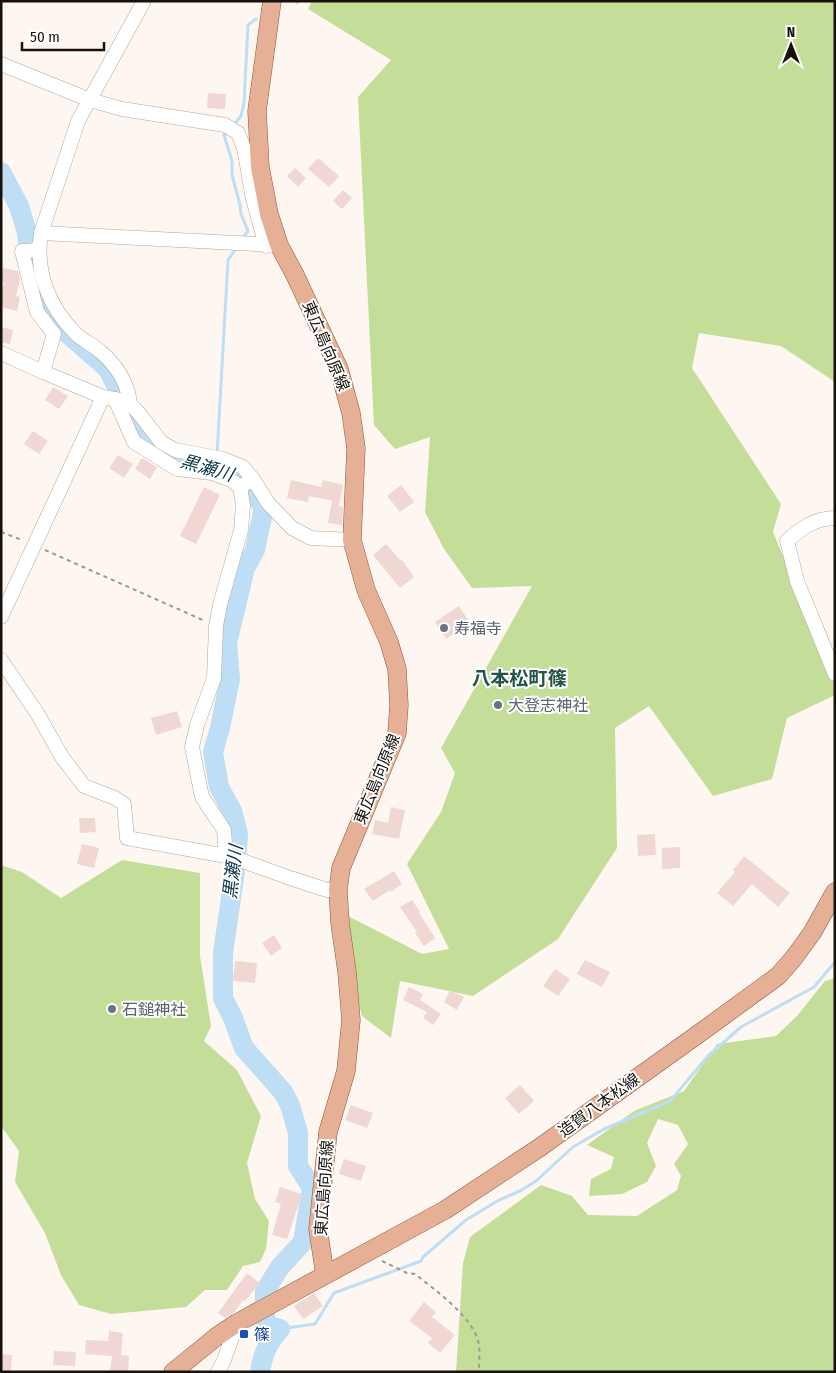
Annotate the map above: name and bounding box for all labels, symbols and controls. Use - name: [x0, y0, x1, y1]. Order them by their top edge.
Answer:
- scale bar: [22, 20, 105, 52]
- north arrow: [766, 20, 816, 70]
- text: N: [787, 24, 795, 41]
- text: 50 m: [30, 28, 60, 46]
- street label: 東広島向原線: [298, 298, 354, 394]
- water label: 黒瀬川: [178, 450, 238, 487]
- place label: 寿福寺: [454, 619, 502, 638]
- marker: 寿福寺: [438, 622, 450, 634]
- district label: 八本松町篠: [471, 667, 567, 690]
- place label: 大登志神社: [508, 696, 588, 715]
- marker: 大登志神社: [492, 699, 504, 711]
- street label: 東広島向原線: [350, 731, 404, 827]
- water label: 黒瀬川: [219, 842, 247, 900]
- place label: 石鎚神社: [122, 1000, 186, 1019]
- marker: 石鎚神社: [106, 1003, 118, 1015]
- street label: 造賀八本松線: [555, 1069, 643, 1141]
- street label: 東広島向原線: [311, 1139, 337, 1237]
- place label: 篠: [254, 1325, 270, 1344]
- marker: 篠: [238, 1328, 250, 1340]

